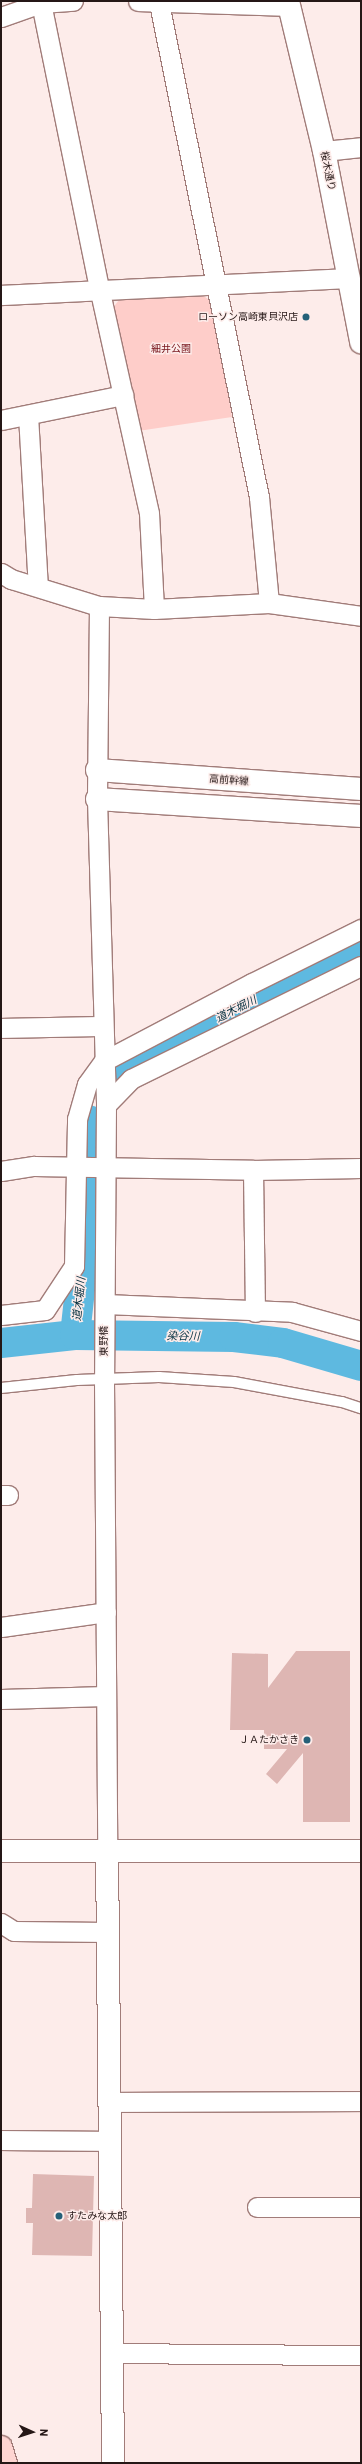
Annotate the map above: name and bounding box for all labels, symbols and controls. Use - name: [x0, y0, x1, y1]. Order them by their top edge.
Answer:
- street label: 桜木通り: [318, 150, 338, 192]
- place label: ローソン高崎東貝沢店: [198, 311, 298, 323]
- marker: ローソン高崎東貝沢店: [301, 312, 311, 322]
- park label: 細井公園: [151, 343, 191, 355]
- street label: 高前幹線: [209, 773, 249, 787]
- water label: 道木堀川: [213, 993, 259, 1025]
- water label: 道木堀川: [70, 1276, 88, 1322]
- street label: 東野橋: [98, 1326, 110, 1356]
- water label: 染谷川: [166, 1329, 200, 1343]
- place label: ＪＡたかさき: [239, 1734, 299, 1746]
- marker: ＪＡたかさき: [302, 1735, 312, 1745]
- place label: すたみな太郎: [67, 2210, 127, 2222]
- marker: すたみな太郎: [54, 2211, 64, 2221]
- north arrow: [12, 2412, 52, 2452]
- text: N: [38, 2429, 51, 2437]

